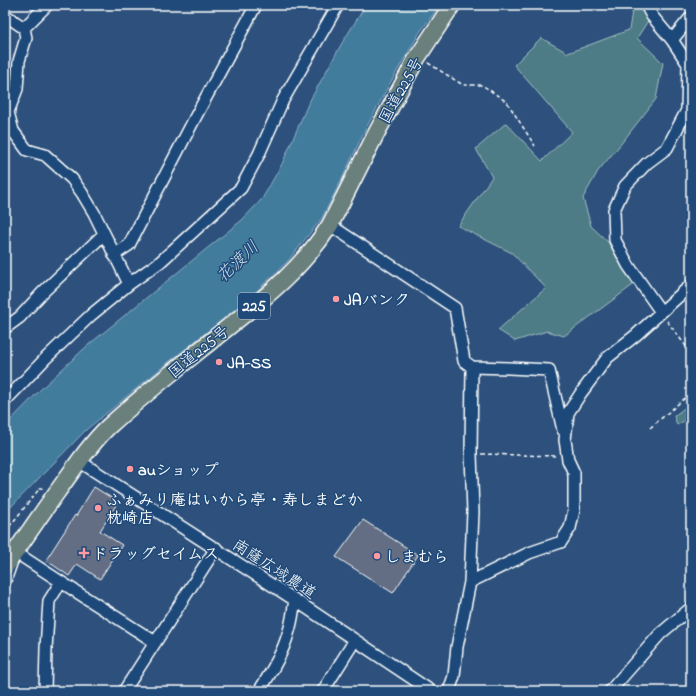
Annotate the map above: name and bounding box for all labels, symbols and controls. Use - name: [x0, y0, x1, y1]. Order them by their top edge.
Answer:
- street label: 国道225号: [374, 53, 430, 129]
- water label: 花渡川: [211, 236, 265, 289]
- place label: JAバンク: [344, 289, 410, 313]
- road number: 225: [238, 293, 270, 319]
- marker: JAバンク: [331, 294, 341, 304]
- street label: 国道225号: [163, 320, 235, 385]
- place label: JA-SS: [227, 352, 271, 376]
- marker: JA-SS: [214, 357, 224, 367]
- place label: auショップ: [138, 459, 218, 483]
- marker: auショップ: [125, 464, 135, 474]
- place label: ふぁみり庵はいから亭・寿しまどか 枕崎店: [106, 489, 363, 531]
- marker: ふぁみり庵はいから亭・寿しまどか 枕崎店: [93, 503, 103, 513]
- street label: 南薩広域農道: [227, 533, 321, 606]
- place label: ドラッグセイムス: [92, 543, 219, 567]
- place label: しまむら: [385, 546, 449, 570]
- marker: ドラッグセイムス: [79, 548, 89, 558]
- marker: しまむら: [372, 551, 382, 561]

